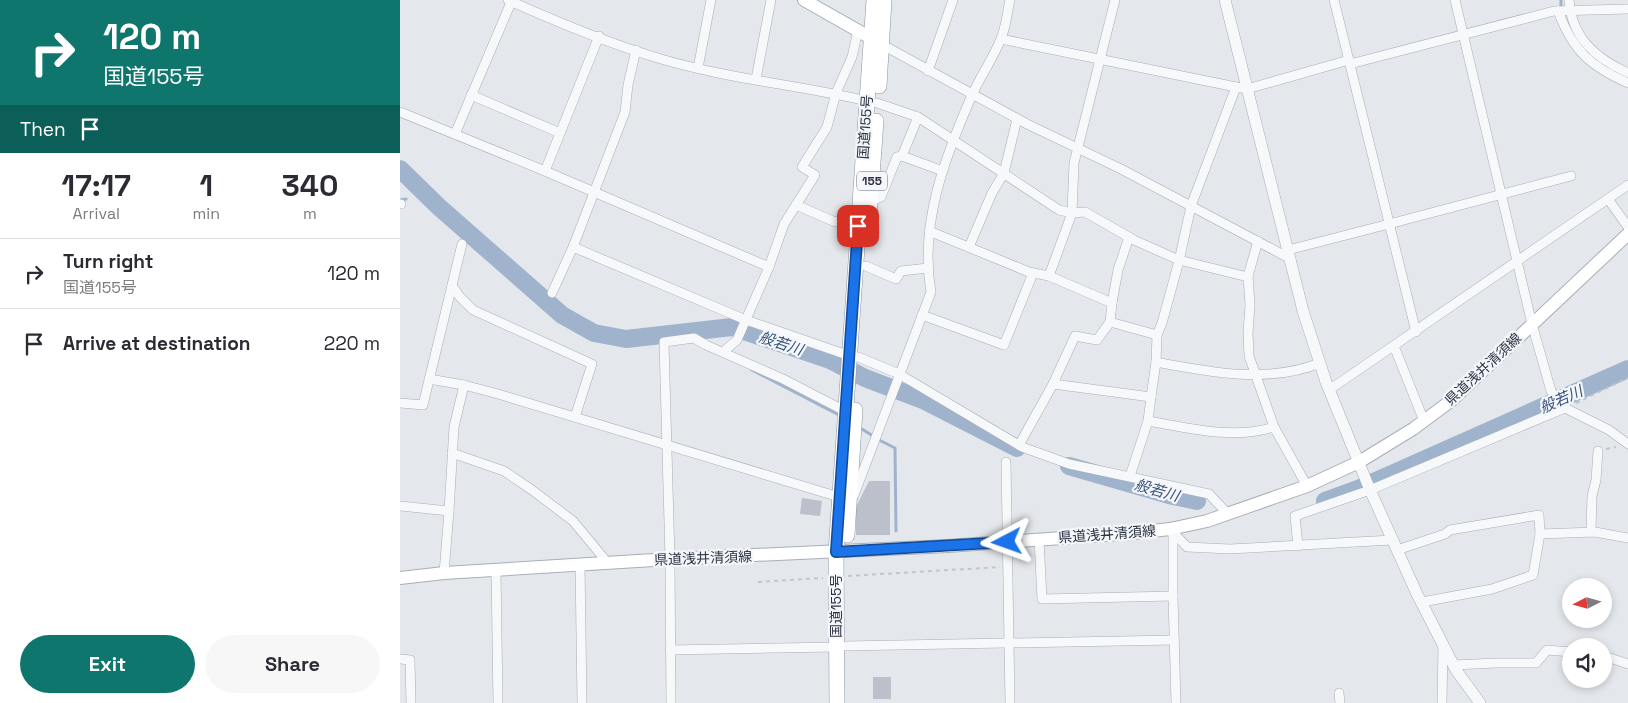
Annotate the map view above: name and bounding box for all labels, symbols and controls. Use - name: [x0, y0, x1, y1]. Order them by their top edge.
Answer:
- text: 120 m: [103, 15, 201, 59]
- icon: right: [20, 20, 85, 85]
- text: 国道155号: [103, 62, 205, 90]
- street label: 国道155号: [854, 94, 876, 160]
- icon: arrive: [76, 115, 104, 143]
- text: Then: [20, 117, 66, 142]
- text: 17:17: [62, 166, 131, 205]
- text: 1: [199, 166, 213, 205]
- text: 340: [282, 166, 338, 205]
- road number: 155: [857, 172, 887, 190]
- text: Arrival: [72, 203, 120, 224]
- text: min: [193, 203, 220, 224]
- text: m: [303, 203, 317, 224]
- pin: [837, 205, 879, 247]
- icon: arrive: [844, 212, 872, 240]
- text: Turn right: [63, 249, 153, 274]
- icon: right: [20, 260, 48, 288]
- text: 120 m: [327, 261, 380, 286]
- text: 国道155号: [63, 277, 137, 298]
- water label: 般若川: [757, 327, 807, 360]
- street label: 県道浅井清須線: [1441, 329, 1525, 409]
- icon: arrive: [20, 330, 48, 358]
- text: Arrive at destination: [63, 331, 251, 356]
- text: 220 m: [324, 331, 380, 356]
- water label: 般若川: [1537, 380, 1587, 417]
- water label: 般若川: [1133, 475, 1183, 506]
- position arrow: [980, 515, 1032, 567]
- street label: 県道浅井清須線: [1057, 522, 1157, 546]
- street label: 県道浅井清須線: [654, 547, 752, 569]
- street label: 国道155号: [827, 574, 845, 638]
- north arrow: [1562, 578, 1612, 628]
- map controls: [1562, 578, 1612, 688]
- button: Exit: [20, 635, 195, 693]
- button: Share: [205, 635, 380, 693]
- button: sound: [1562, 638, 1612, 688]

